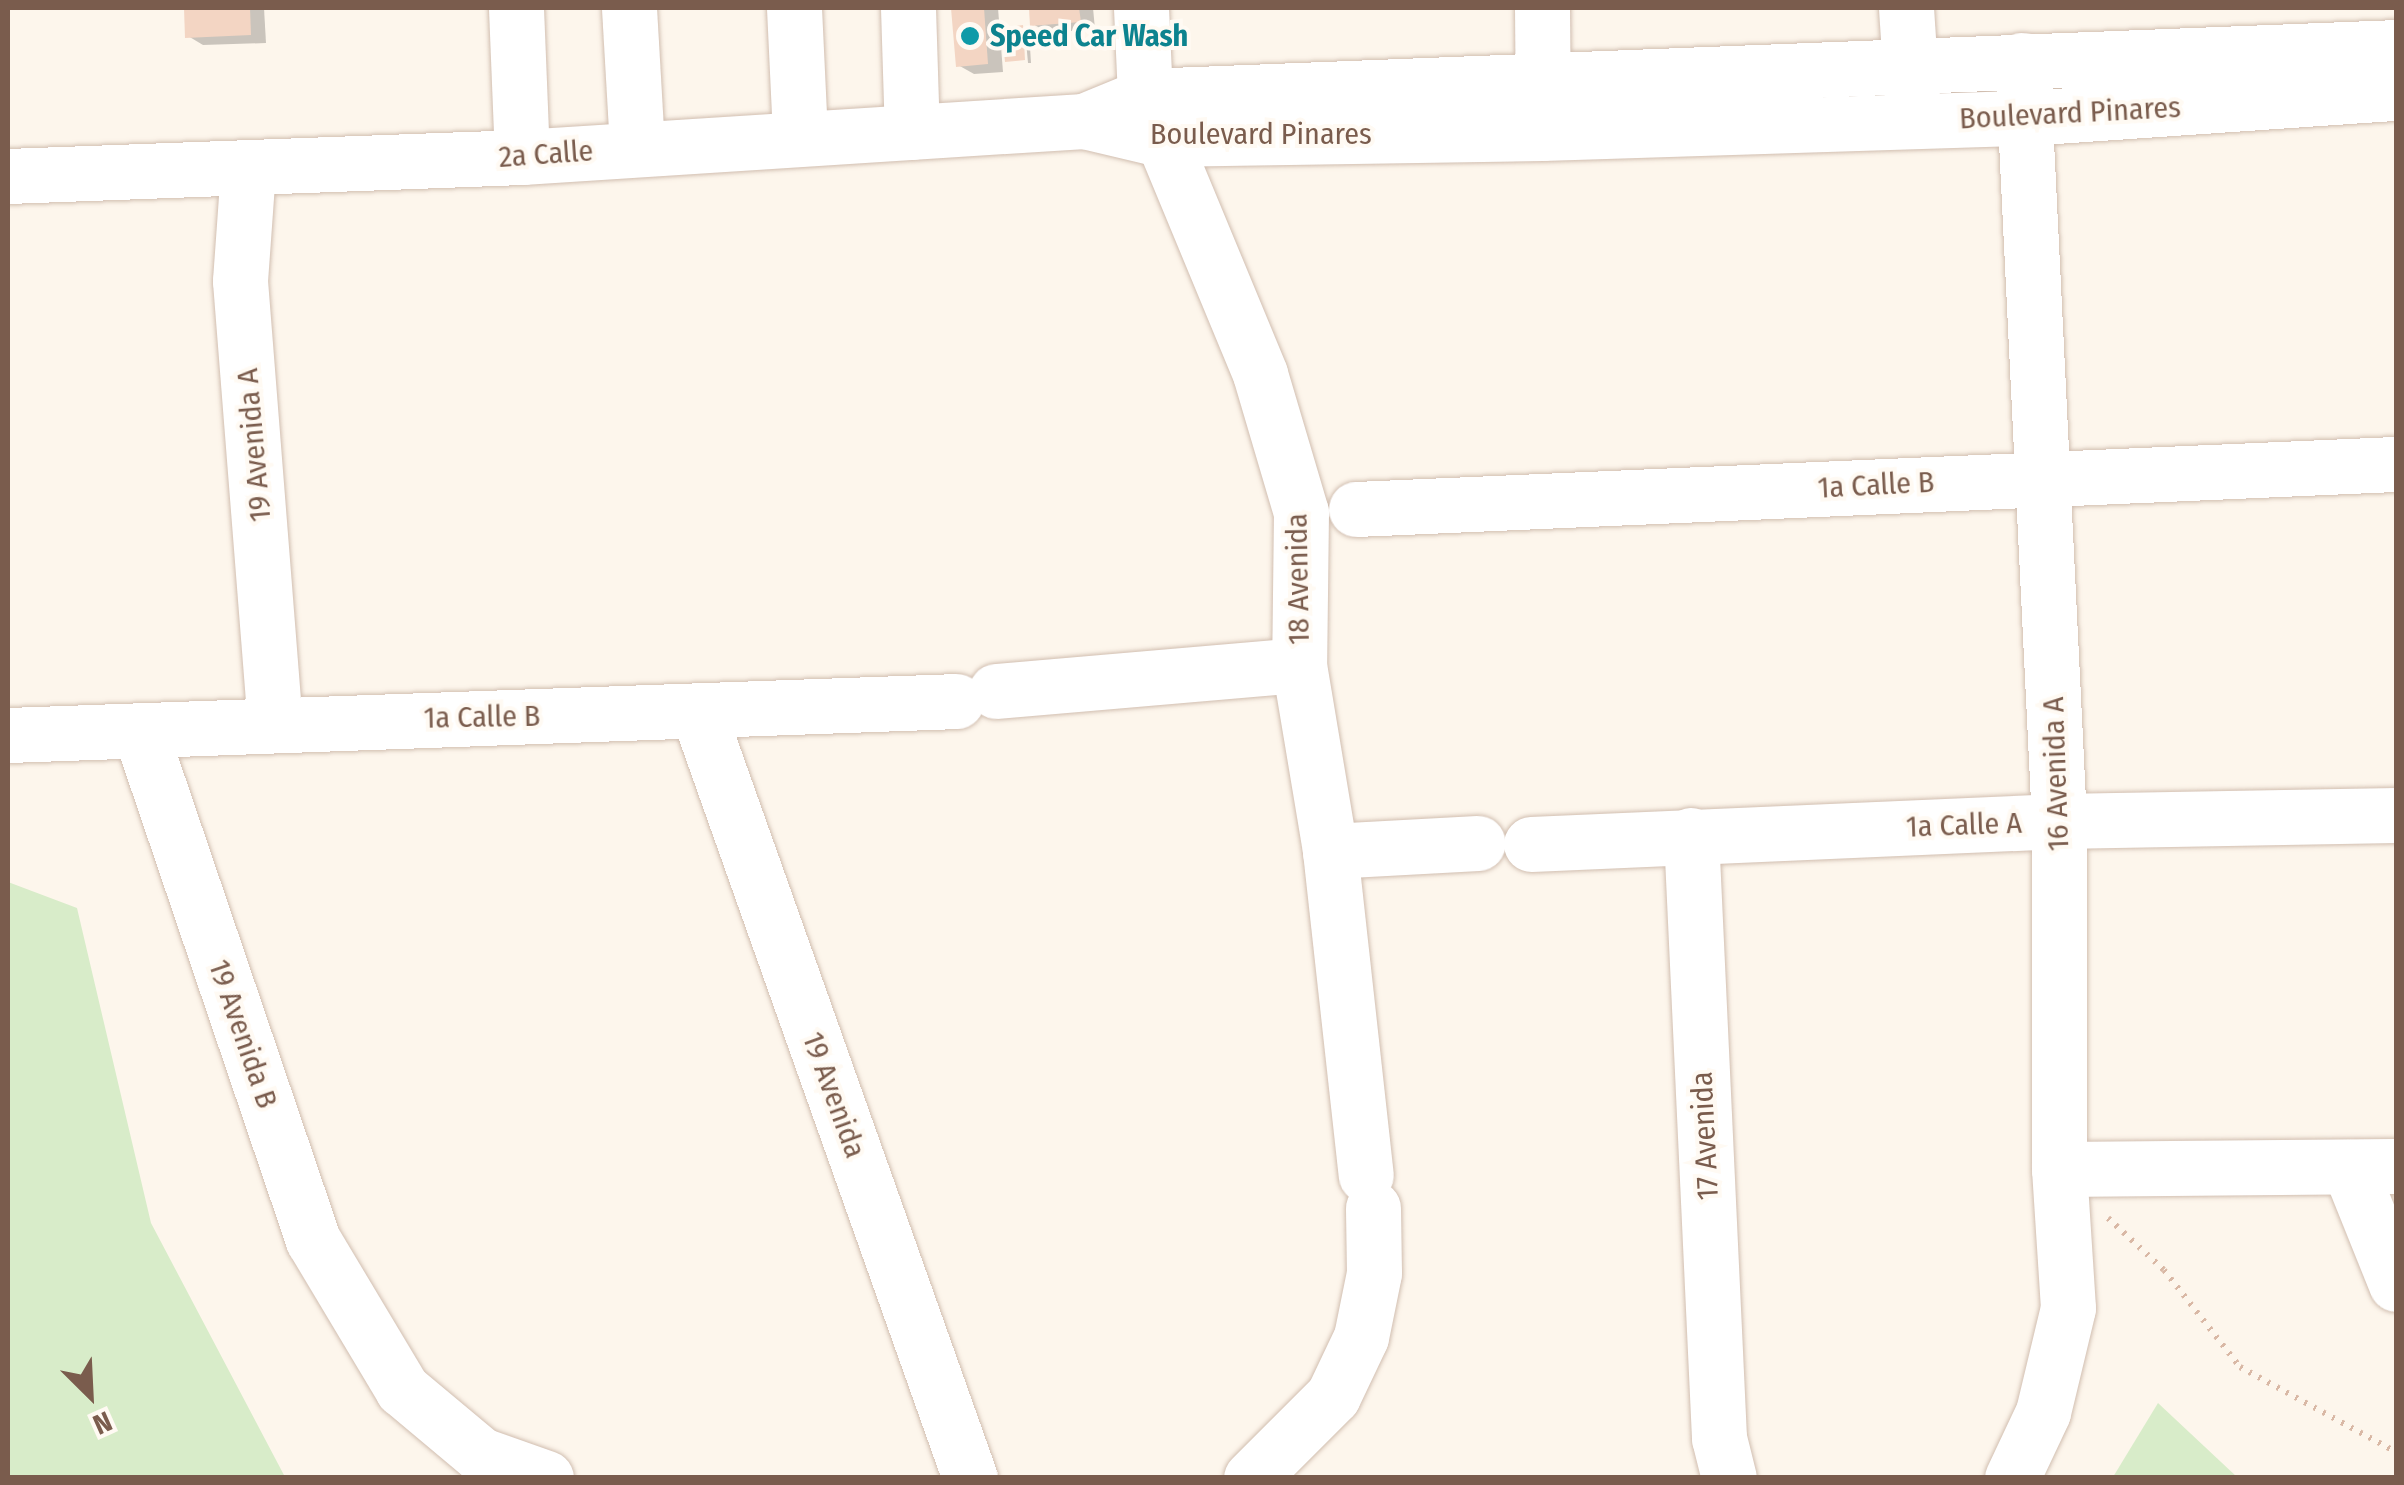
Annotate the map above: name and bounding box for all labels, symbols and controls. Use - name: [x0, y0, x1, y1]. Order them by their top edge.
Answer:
- place label: Speed Car Wash: [990, 18, 1188, 54]
- marker: Speed Car Wash: [959, 25, 981, 47]
- street label: Boulevard Pinares: [1958, 89, 2182, 137]
- street label: Boulevard Pinares: [1150, 116, 1372, 152]
- street label: 2a Calle: [498, 133, 594, 175]
- street label: 19 Avenida A: [229, 367, 279, 523]
- street label: 1a Calle B: [1817, 464, 1935, 506]
- street label: 18 Avenida: [1279, 513, 1317, 645]
- street label: 16 Avenida A: [2035, 696, 2077, 852]
- street label: 1a Calle B: [423, 698, 541, 736]
- street label: 1a Calle A: [1905, 805, 2023, 845]
- street label: 19 Avenida B: [201, 955, 285, 1113]
- street label: 19 Avenida: [795, 1027, 873, 1163]
- street label: 17 Avenida: [1684, 1071, 1726, 1201]
- north arrow: [40, 1345, 140, 1445]
- text: N: [88, 1404, 117, 1441]

